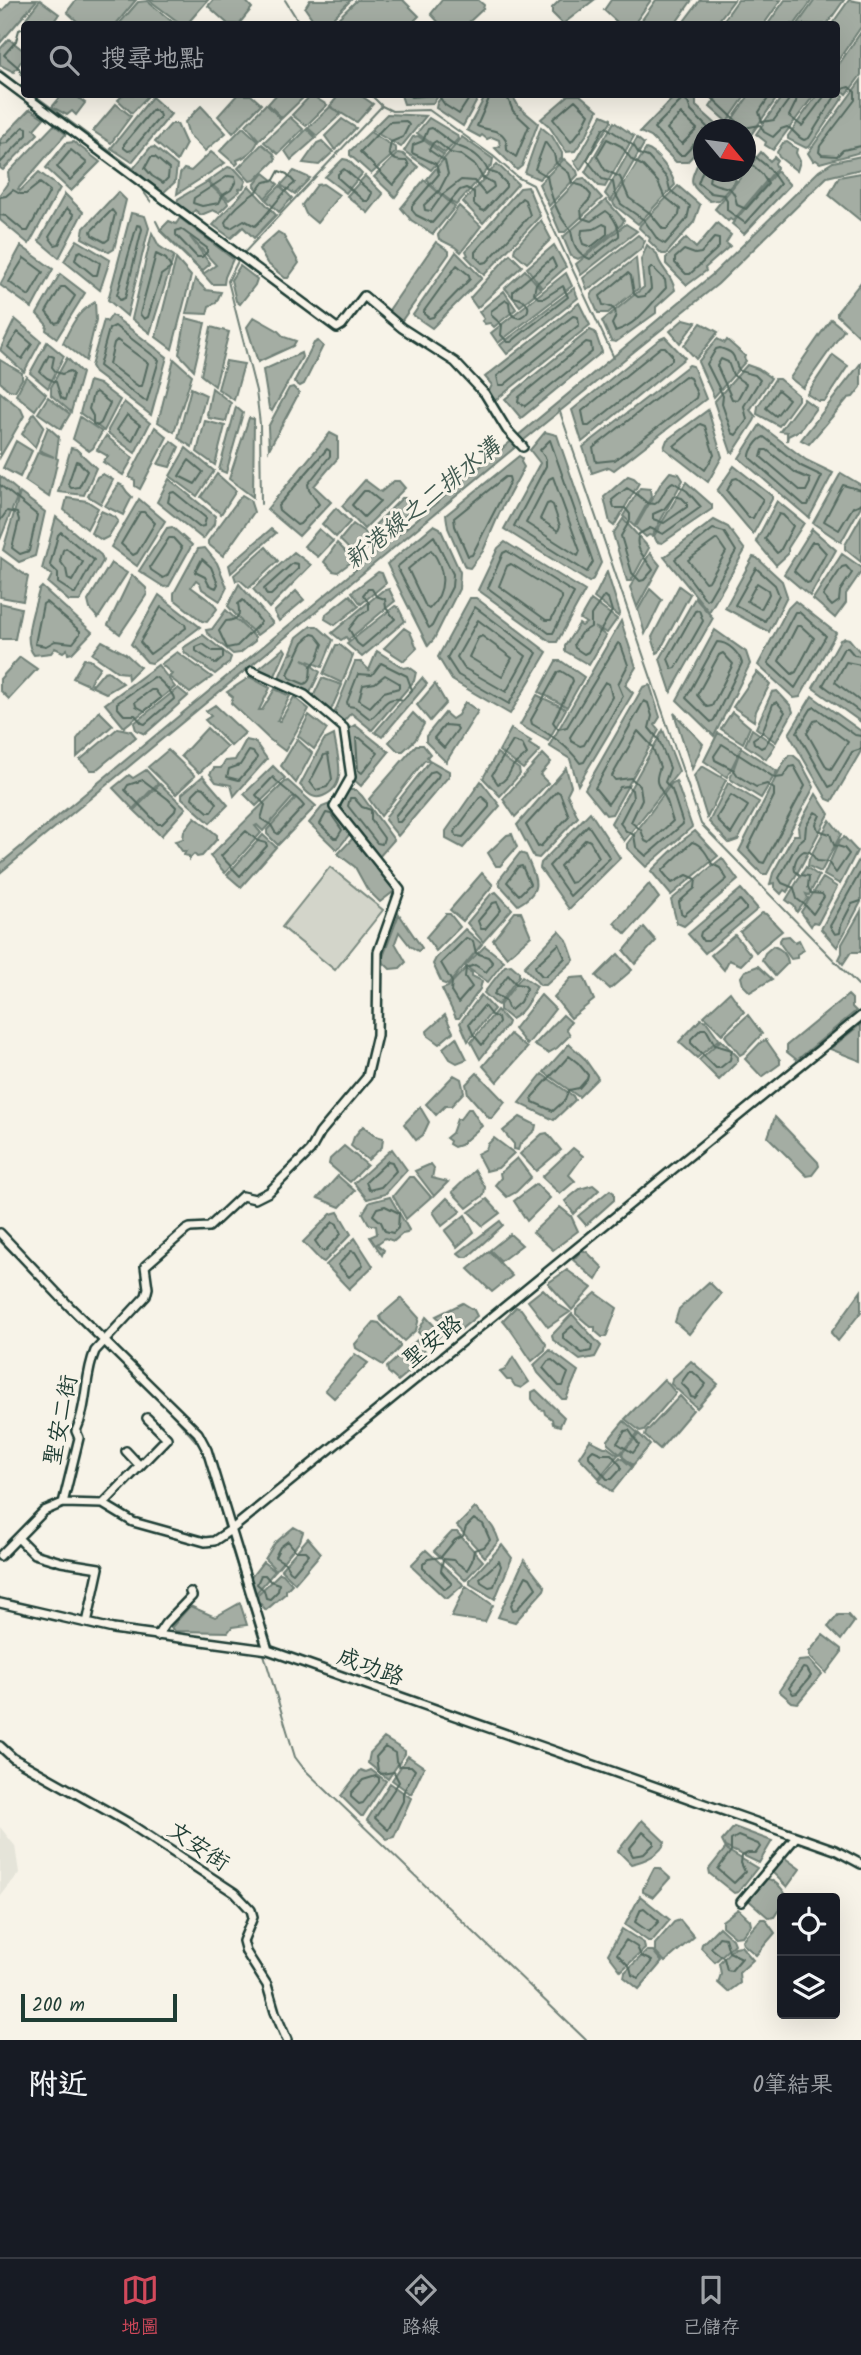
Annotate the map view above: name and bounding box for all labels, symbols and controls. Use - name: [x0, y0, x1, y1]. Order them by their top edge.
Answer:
- search box: [21, 21, 840, 98]
- text: 搜尋地點: [101, 39, 205, 81]
- icon: search: [45, 41, 83, 79]
- north arrow: [693, 119, 756, 182]
- water label: 新港線之二排水溝: [336, 427, 511, 580]
- street label: 聖安路: [395, 1307, 471, 1378]
- street label: 聖安二街: [36, 1372, 88, 1469]
- street label: 成功路: [332, 1639, 409, 1697]
- street label: 文安街: [159, 1813, 237, 1882]
- map controls: [777, 1893, 840, 2019]
- button: locate: [777, 1893, 840, 1956]
- button: layers: [777, 1956, 840, 2019]
- scale bar: [21, 1991, 177, 2023]
- text: 200 m: [32, 1991, 85, 2021]
- text: 附近: [28, 2062, 88, 2110]
- text: 0筆結果: [753, 2068, 833, 2104]
- tab: 地圖: [121, 2271, 159, 2343]
- tab: 路線: [402, 2271, 440, 2343]
- tab: 已儲存: [683, 2271, 740, 2343]

